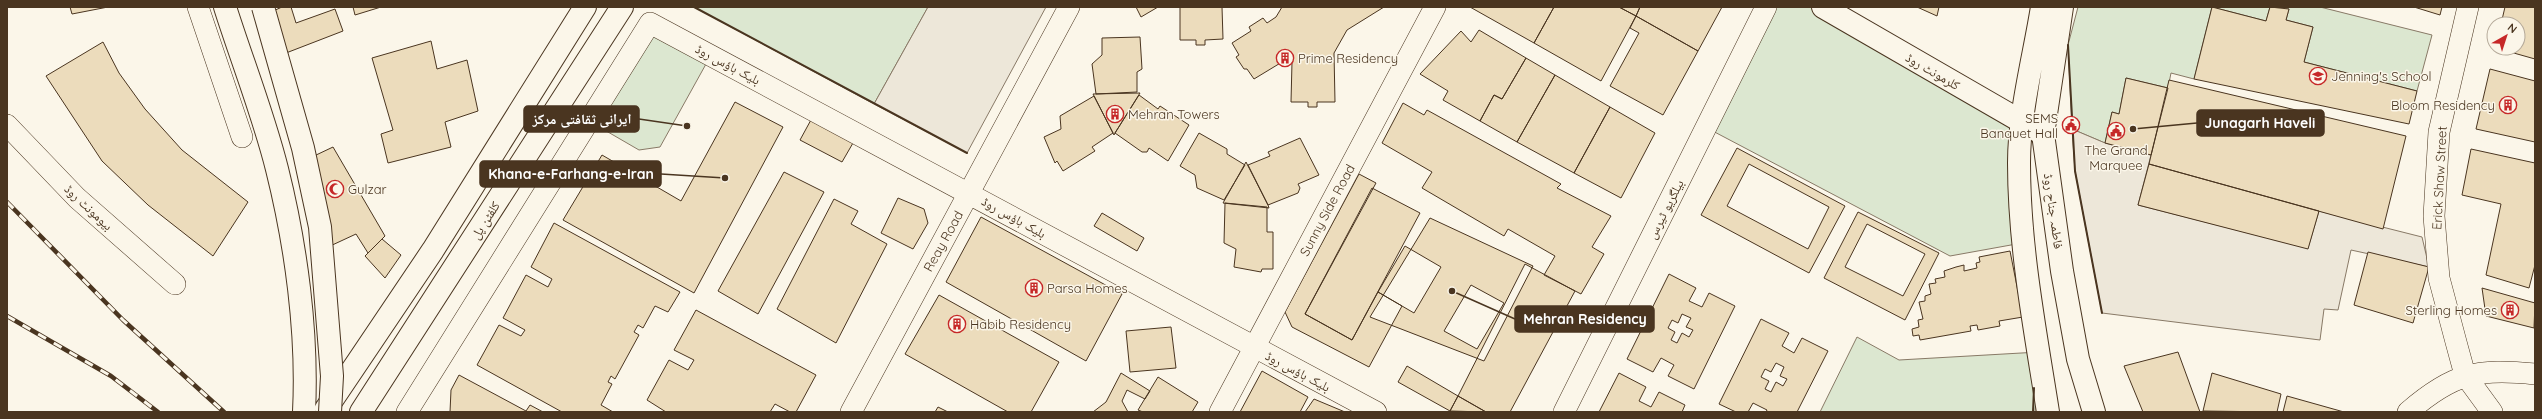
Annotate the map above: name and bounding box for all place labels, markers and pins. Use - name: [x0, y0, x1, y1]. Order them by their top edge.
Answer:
- building icon: Prime Residency: [1275, 48, 1295, 68]
- place label: Prime Residency: [1298, 50, 1398, 66]
- school or university icon: Jenning's School: [2308, 66, 2328, 86]
- place label: Jenning's School: [2331, 68, 2432, 84]
- building icon: Bloom Residency: [2498, 95, 2518, 115]
- place label: Bloom Residency: [2391, 97, 2495, 113]
- building icon: Mehran Towers: [1105, 104, 1125, 124]
- callout: ایرانی ثقافتی مرکز: [524, 106, 639, 132]
- place label: Mehran Towers: [1128, 106, 1220, 122]
- place label: SEMS Banquet Hall: [1980, 110, 2058, 141]
- callout: Junagarh Haveli: [2197, 110, 2324, 136]
- public building icon: SEMS Banquet Hall: [2061, 115, 2081, 135]
- public building icon: The Grand Marquee: [2106, 121, 2126, 141]
- place label: The Grand Marquee: [2084, 142, 2148, 173]
- callout: Khana-e-Farhang-e-Iran: [480, 161, 661, 187]
- mosque icon: Gulzar: [325, 179, 345, 199]
- place label: Gulzar: [348, 181, 387, 197]
- building icon: Parsa Homes: [1024, 278, 1044, 298]
- place label: Parsa Homes: [1047, 280, 1128, 296]
- building icon: Sterling Homes: [2500, 300, 2520, 320]
- place label: Sterling Homes: [2406, 302, 2497, 318]
- callout: Mehran Residency: [1515, 306, 1654, 332]
- building icon: Habib Residency: [947, 314, 967, 334]
- place label: Habib Residency: [970, 316, 1071, 332]

